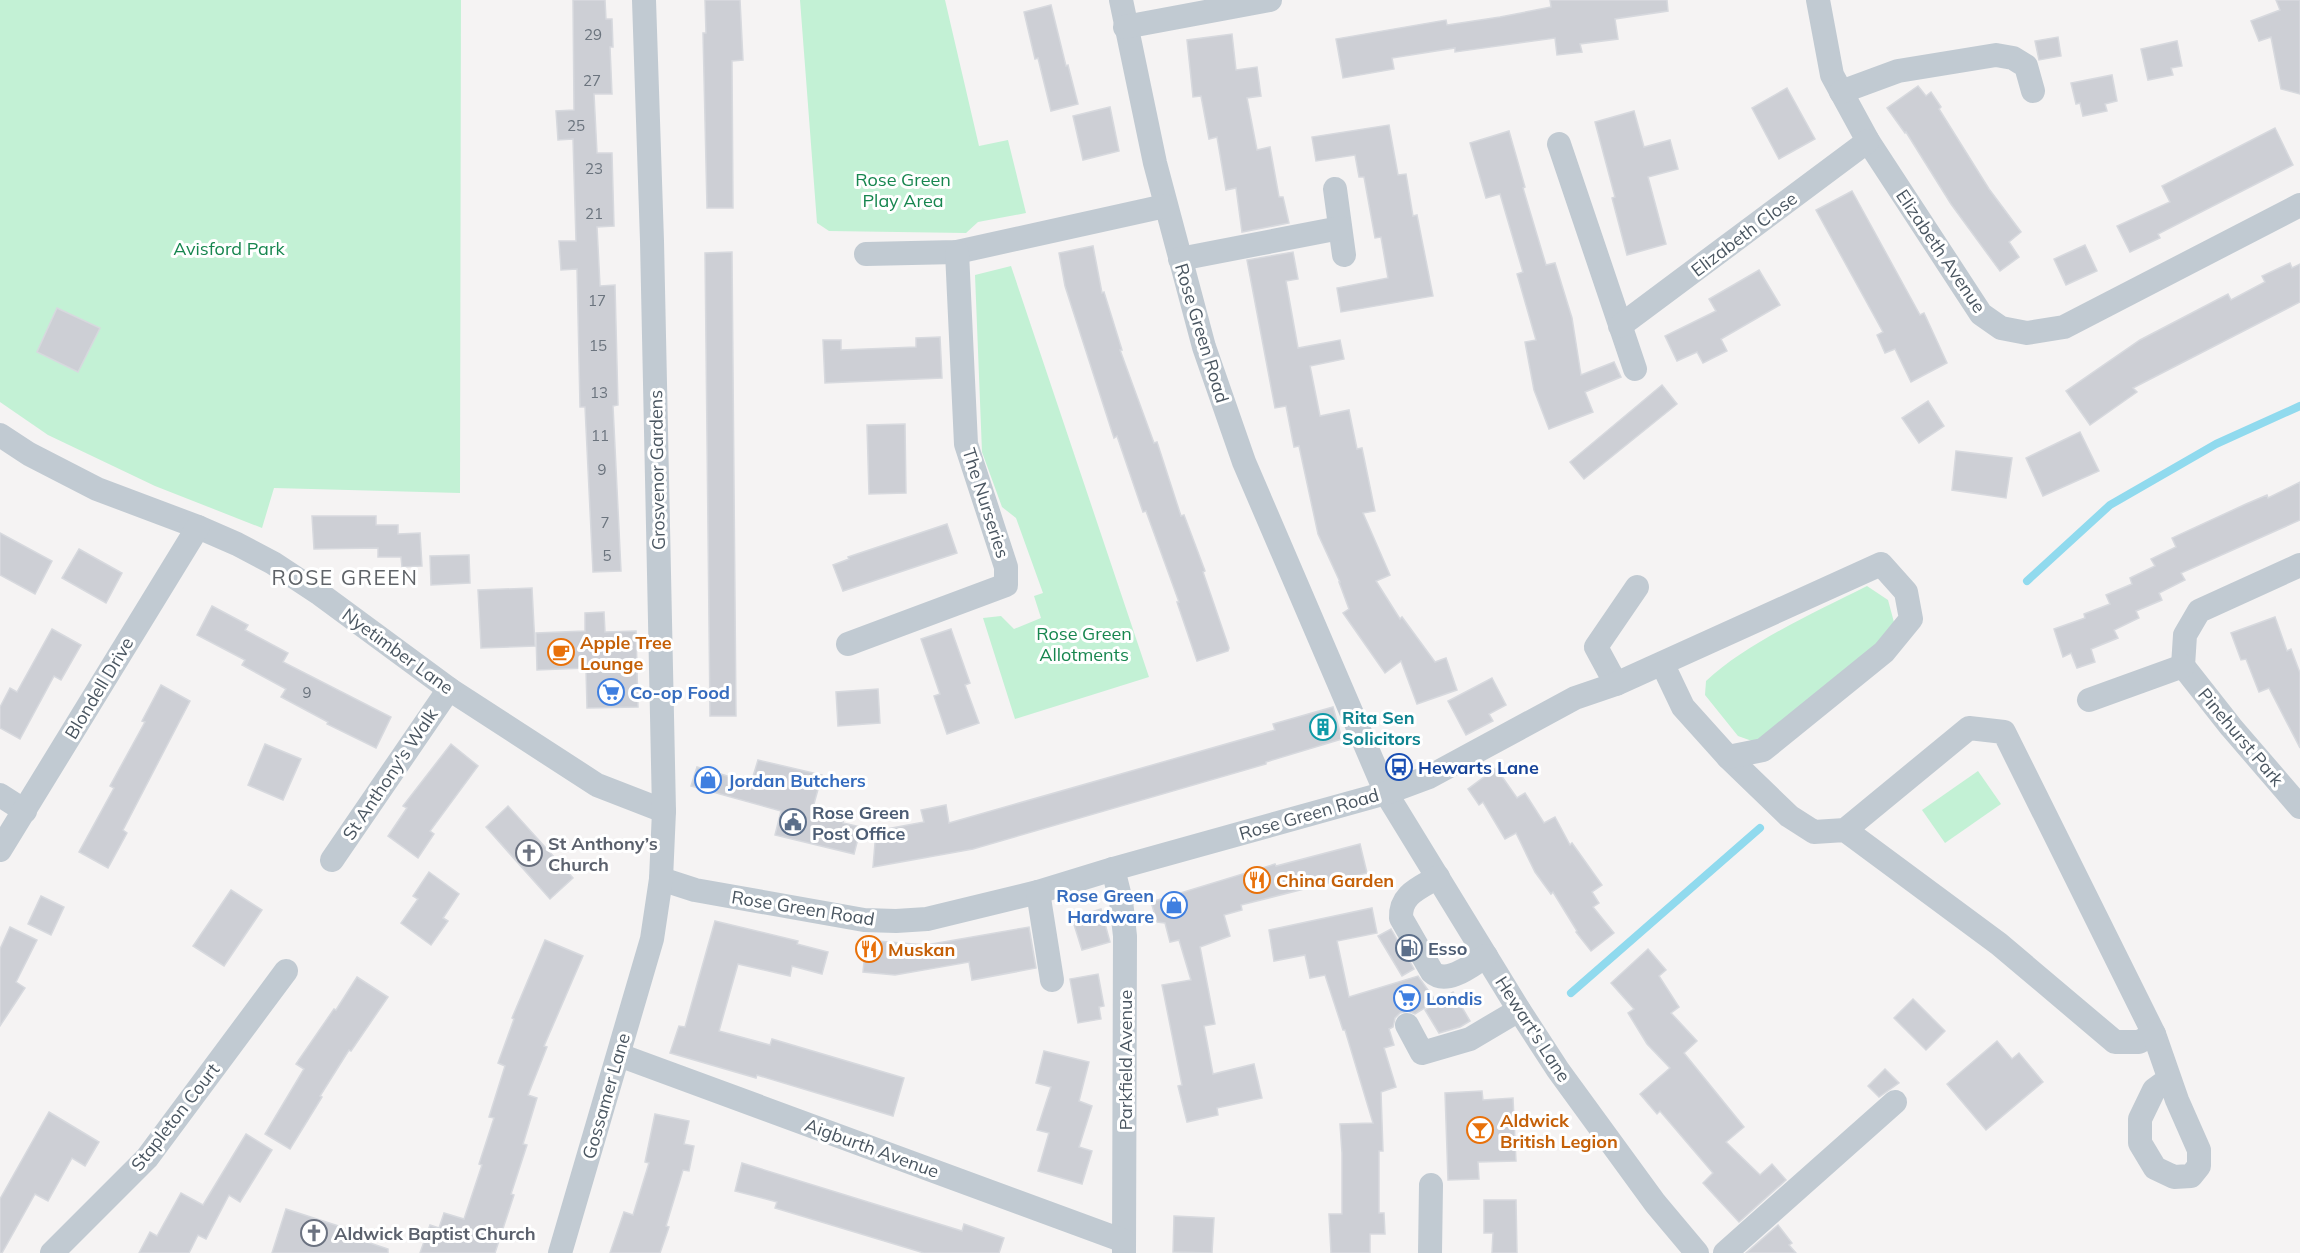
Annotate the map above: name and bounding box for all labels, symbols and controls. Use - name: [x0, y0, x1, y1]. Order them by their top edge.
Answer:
- house number: 29: [584, 25, 602, 44]
- house number: 27: [583, 71, 601, 90]
- house number: 25: [567, 116, 585, 135]
- house number: 23: [585, 159, 603, 178]
- park label: Rose Green Play Area: [855, 168, 951, 212]
- street label: Elizabeth Avenue: [1891, 185, 1991, 317]
- street label: Elizabeth Close: [1686, 187, 1802, 281]
- house number: 21: [585, 204, 603, 223]
- park label: Avisford Park: [173, 237, 285, 260]
- street label: Rose Green Road: [1170, 261, 1234, 405]
- house number: 17: [588, 291, 606, 310]
- house number: 15: [589, 336, 607, 355]
- house number: 13: [590, 383, 608, 402]
- street label: Grosvenor Gardens: [644, 390, 670, 550]
- house number: 11: [591, 426, 609, 445]
- street label: The Nurseries: [957, 445, 1015, 561]
- house number: 9: [597, 460, 607, 479]
- house number: 7: [600, 513, 610, 532]
- house number: 5: [602, 546, 612, 565]
- district label: ROSE GREEN: [272, 564, 418, 590]
- street label: Nyetimber Lane: [338, 603, 458, 699]
- park label: Rose Green Allotments: [1036, 622, 1132, 666]
- place label: Apple Tree Lounge: [580, 631, 672, 675]
- street label: Blondell Drive: [60, 633, 138, 743]
- cafe icon: Apple Tree Lounge: [546, 637, 576, 667]
- supermarket icon: Co-op Food: [596, 677, 626, 707]
- place label: Co-op Food: [630, 681, 730, 704]
- house number: 9: [302, 683, 312, 702]
- street label: Pinehurst Park: [2193, 683, 2289, 791]
- street label: St Anthony's Walk: [337, 703, 443, 844]
- place label: Rita Sen Solicitors: [1342, 706, 1421, 750]
- building icon: Rita Sen Solicitors: [1308, 712, 1338, 742]
- bus stop icon: Hewarts Lane: [1384, 752, 1414, 782]
- place label: Hewarts Lane: [1418, 756, 1539, 779]
- shop icon: Jordan Butchers: [693, 765, 723, 795]
- place label: Jordan Butchers: [728, 769, 866, 792]
- street label: Rose Green Road: [1236, 783, 1382, 845]
- place label: Rose Green Post Office: [812, 801, 910, 845]
- public building icon: Rose Green Post Office: [778, 807, 808, 837]
- place label: St Anthony’s Church: [548, 832, 658, 876]
- church icon: St Anthony’s Church: [514, 838, 544, 868]
- restaurant icon: China Garden: [1242, 865, 1272, 895]
- place label: China Garden: [1276, 869, 1394, 892]
- place label: Rose Green Hardware: [1056, 884, 1154, 928]
- street label: Rose Green Road: [730, 885, 876, 931]
- shop icon: Rose Green Hardware: [1159, 890, 1189, 920]
- fuel station icon: Esso: [1394, 933, 1424, 963]
- restaurant icon: Muskan: [854, 934, 884, 964]
- place label: Esso: [1428, 937, 1467, 960]
- place label: Muskan: [888, 938, 955, 961]
- street label: Hewart's Lane: [1490, 972, 1576, 1086]
- supermarket icon: Londis: [1392, 983, 1422, 1013]
- place label: Londis: [1426, 987, 1482, 1010]
- street label: Parkfield Avenue: [1114, 990, 1137, 1130]
- street label: Gossamer Lane: [577, 1030, 635, 1162]
- street label: Stapleton Court: [126, 1058, 224, 1176]
- place label: Aldwick British Legion: [1500, 1109, 1618, 1153]
- street label: Aigburth Avenue: [802, 1113, 942, 1183]
- bar icon: Aldwick British Legion: [1465, 1115, 1495, 1145]
- church icon: Aldwick Baptist Church: [299, 1218, 329, 1248]
- place label: Aldwick Baptist Church: [334, 1222, 536, 1245]

